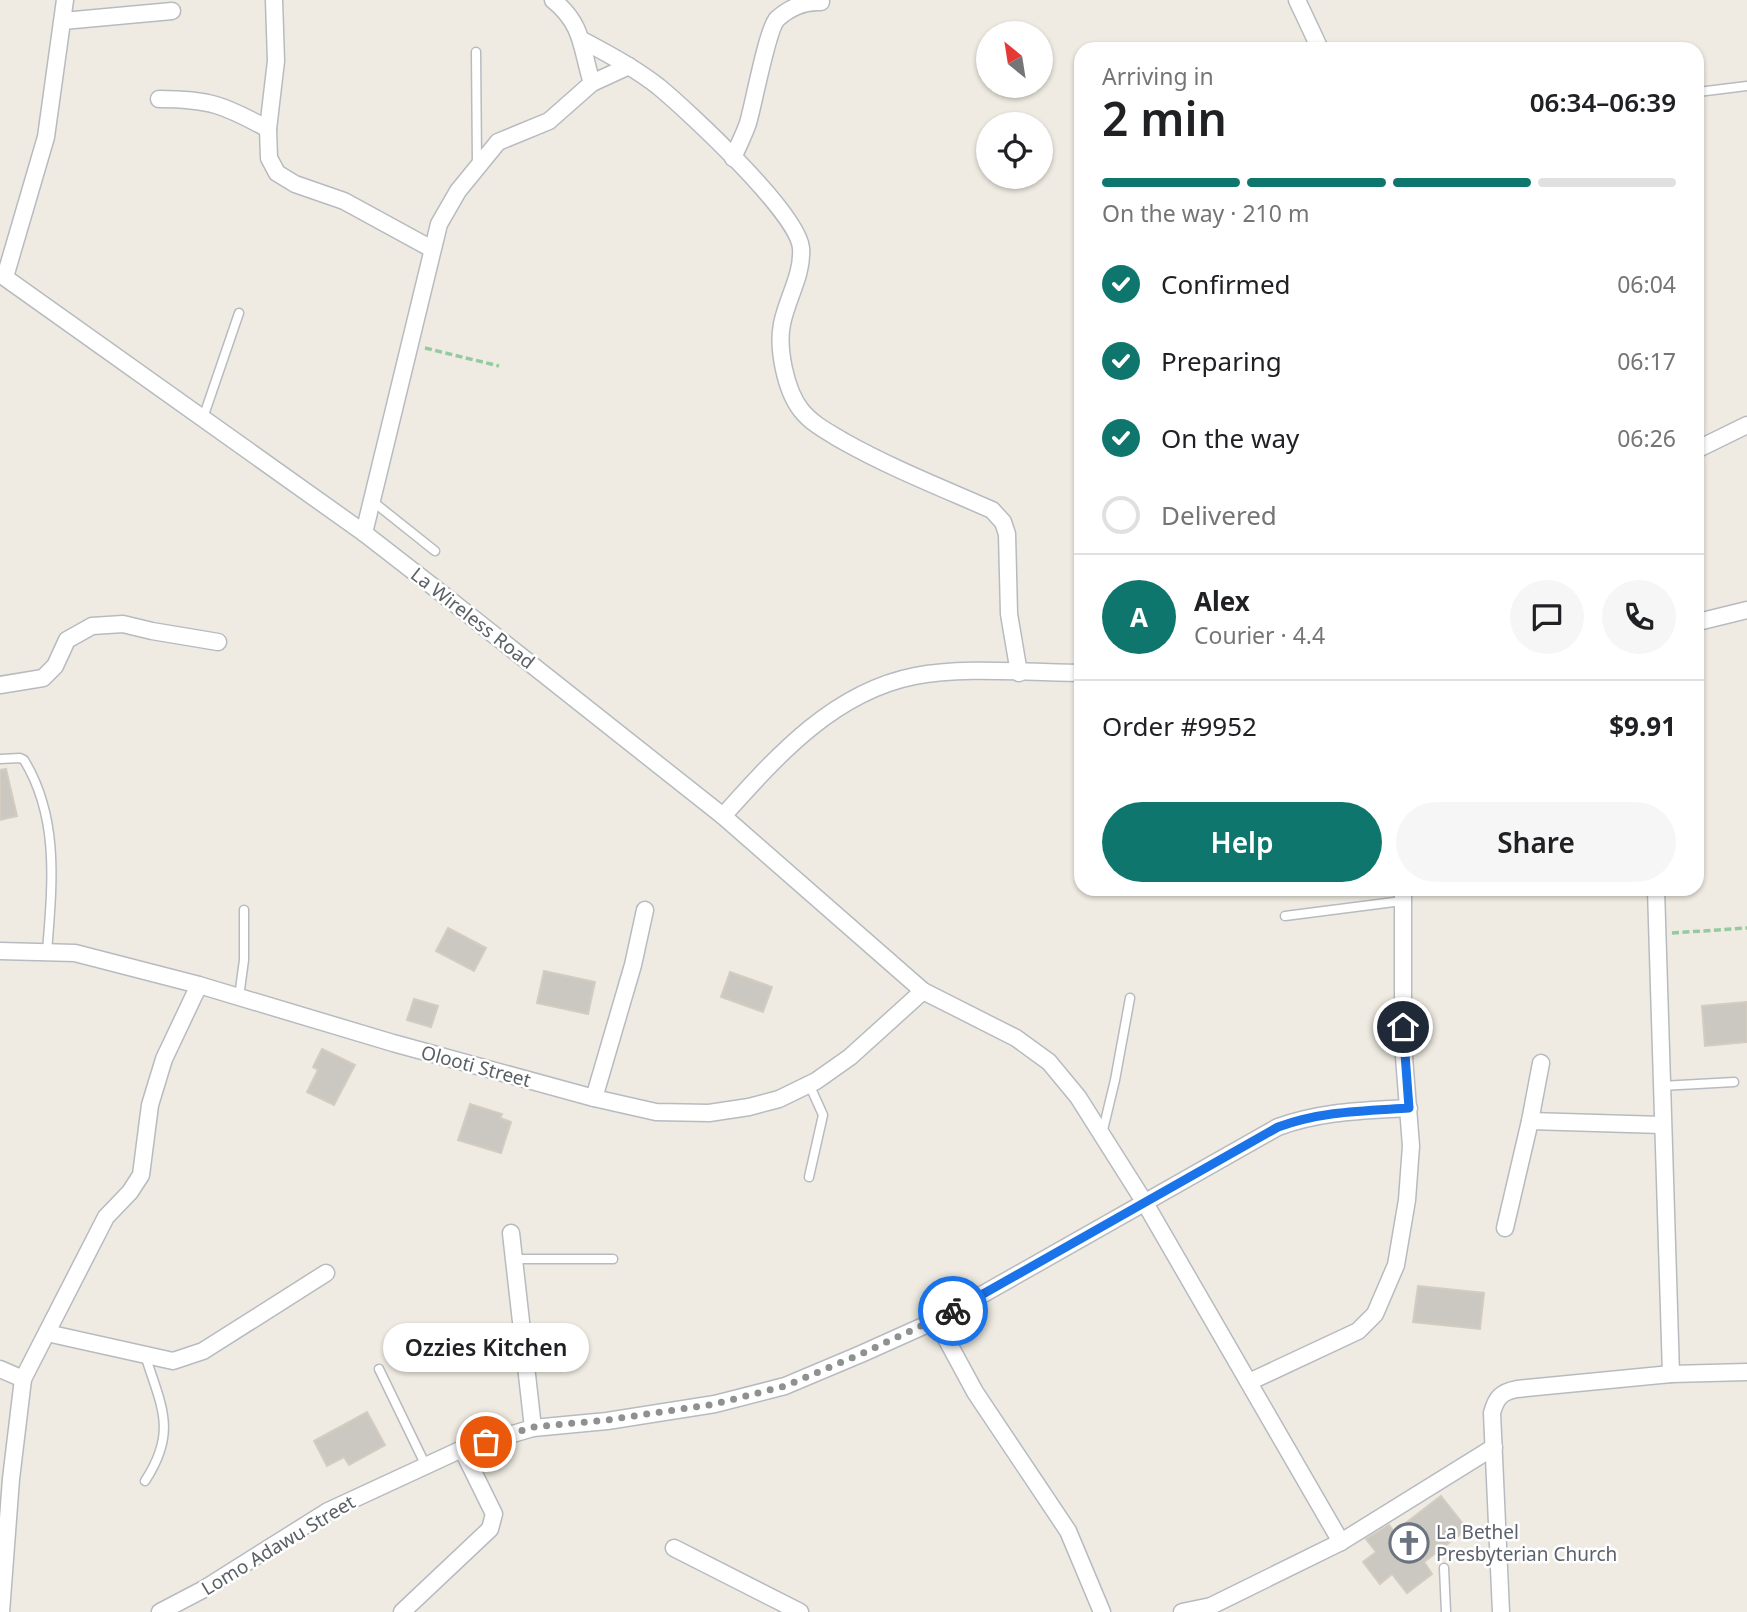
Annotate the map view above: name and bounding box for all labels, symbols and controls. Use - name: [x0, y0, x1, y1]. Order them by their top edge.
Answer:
- north arrow: [976, 21, 1054, 98]
- map controls: [976, 21, 1053, 189]
- text: Arriving in: [1102, 60, 1214, 92]
- text: 06:34–06:39: [1530, 84, 1676, 120]
- text: 2 min: [1102, 87, 1227, 149]
- button: locate: [976, 112, 1053, 189]
- text: On the way · 210 m: [1102, 197, 1309, 229]
- icon: check: [1102, 265, 1140, 303]
- text: Confirmed: [1161, 266, 1291, 302]
- text: 06:04: [1617, 268, 1676, 300]
- icon: check: [1102, 342, 1140, 380]
- text: Preparing: [1161, 343, 1282, 379]
- text: 06:17: [1617, 345, 1676, 377]
- icon: check: [1102, 419, 1140, 457]
- text: On the way: [1161, 420, 1299, 456]
- text: 06:26: [1617, 422, 1676, 454]
- text: Delivered: [1161, 497, 1277, 533]
- street label: La Wireless Road: [406, 561, 540, 675]
- button: chat: [1510, 580, 1584, 654]
- button: phone: [1602, 580, 1676, 654]
- text: Alex: [1194, 583, 1250, 619]
- text: A: [1130, 599, 1148, 635]
- text: Courier · 4.4: [1194, 619, 1325, 651]
- text: Order #9952: [1102, 708, 1257, 744]
- text: $9.91: [1609, 708, 1676, 744]
- button: Help: [1102, 802, 1382, 882]
- button: Share: [1396, 802, 1676, 882]
- pin: [1373, 997, 1433, 1057]
- icon: home: [1384, 1008, 1422, 1046]
- street label: Olooti Street: [418, 1039, 534, 1093]
- courier: [918, 1276, 988, 1346]
- icon: bike: [934, 1292, 972, 1330]
- callout: Ozzies Kitchen: [383, 1323, 589, 1372]
- text: Ozzies Kitchen: [405, 1331, 567, 1363]
- pin: [456, 1412, 516, 1472]
- icon: bag: [467, 1423, 505, 1461]
- street label: Lomo Adawu Street: [196, 1489, 360, 1601]
- place label: La Bethel Presbyterian Church: [1436, 1519, 1617, 1567]
- church icon: La Bethel Presbyterian Church: [1388, 1522, 1430, 1564]

